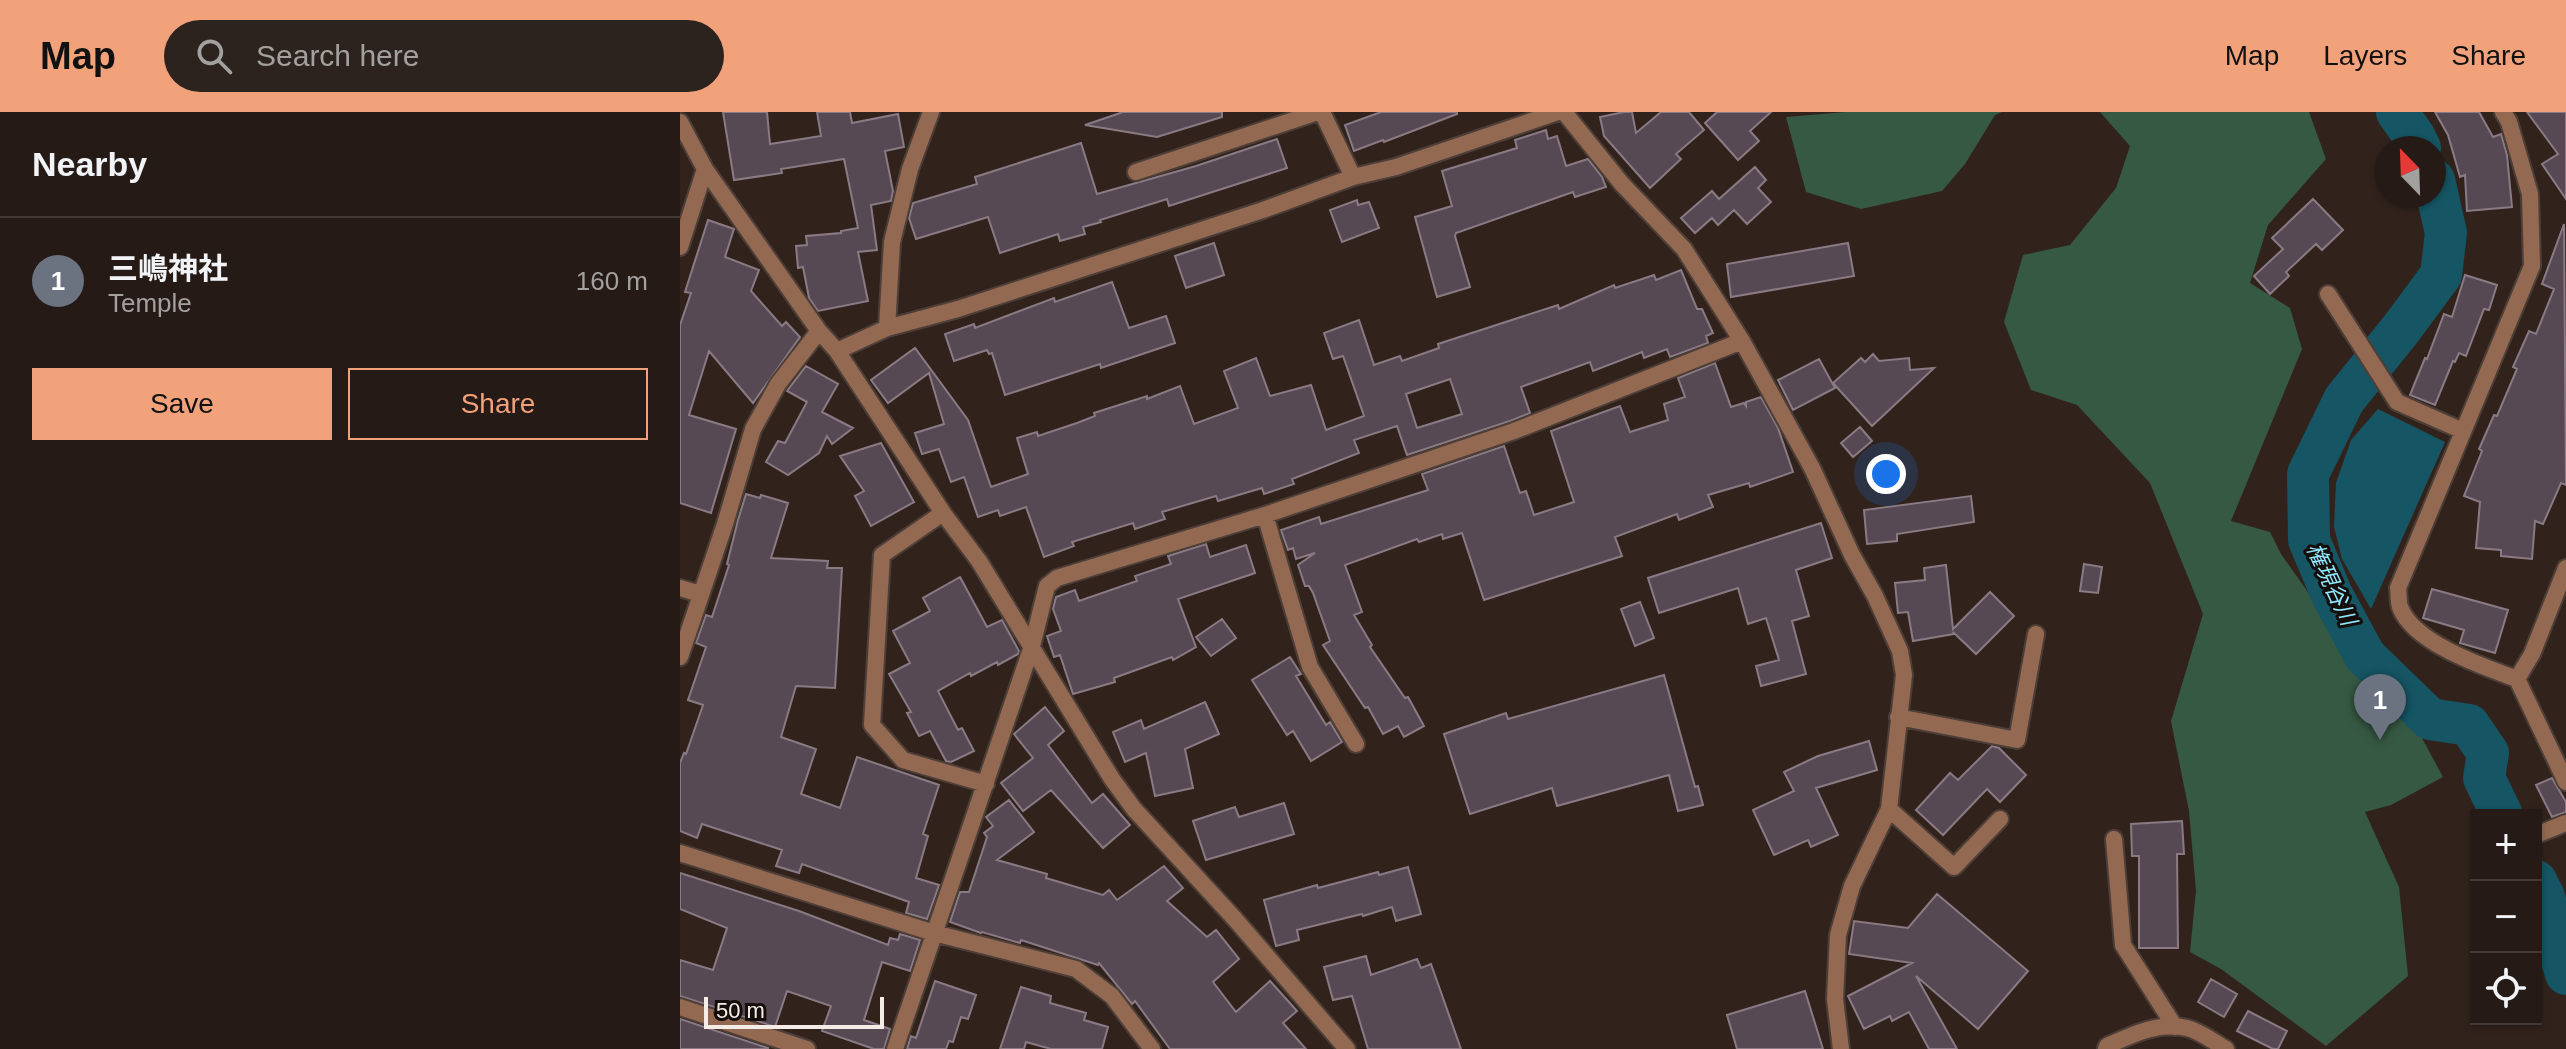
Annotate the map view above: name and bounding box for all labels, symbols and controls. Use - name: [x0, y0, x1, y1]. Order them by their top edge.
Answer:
- search box: [164, 20, 724, 92]
- icon: search: [192, 34, 236, 78]
- text: Map: [40, 35, 116, 77]
- text: Search here: [256, 39, 419, 72]
- text: Map: [2225, 40, 2279, 71]
- text: Layers: [2323, 40, 2407, 71]
- text: Share: [2451, 40, 2526, 71]
- north arrow: [2374, 136, 2446, 208]
- text: Nearby: [32, 145, 147, 183]
- text: 三嶋神社: [108, 252, 228, 285]
- text: 1: [51, 266, 65, 296]
- text: 160 m: [576, 266, 648, 296]
- text: Temple: [108, 288, 192, 318]
- button: Save: [32, 368, 332, 440]
- button: Share: [348, 368, 648, 440]
- your location: [1866, 454, 1906, 494]
- water label: 権現谷川: [2302, 539, 2362, 631]
- pin: 1: [2354, 674, 2406, 740]
- map controls: [2470, 809, 2542, 1025]
- button: +: [2470, 809, 2542, 881]
- button: −: [2470, 881, 2542, 953]
- button: locate: [2470, 953, 2542, 1025]
- scale bar: [704, 993, 884, 1029]
- text: 50 m: [716, 998, 765, 1023]

